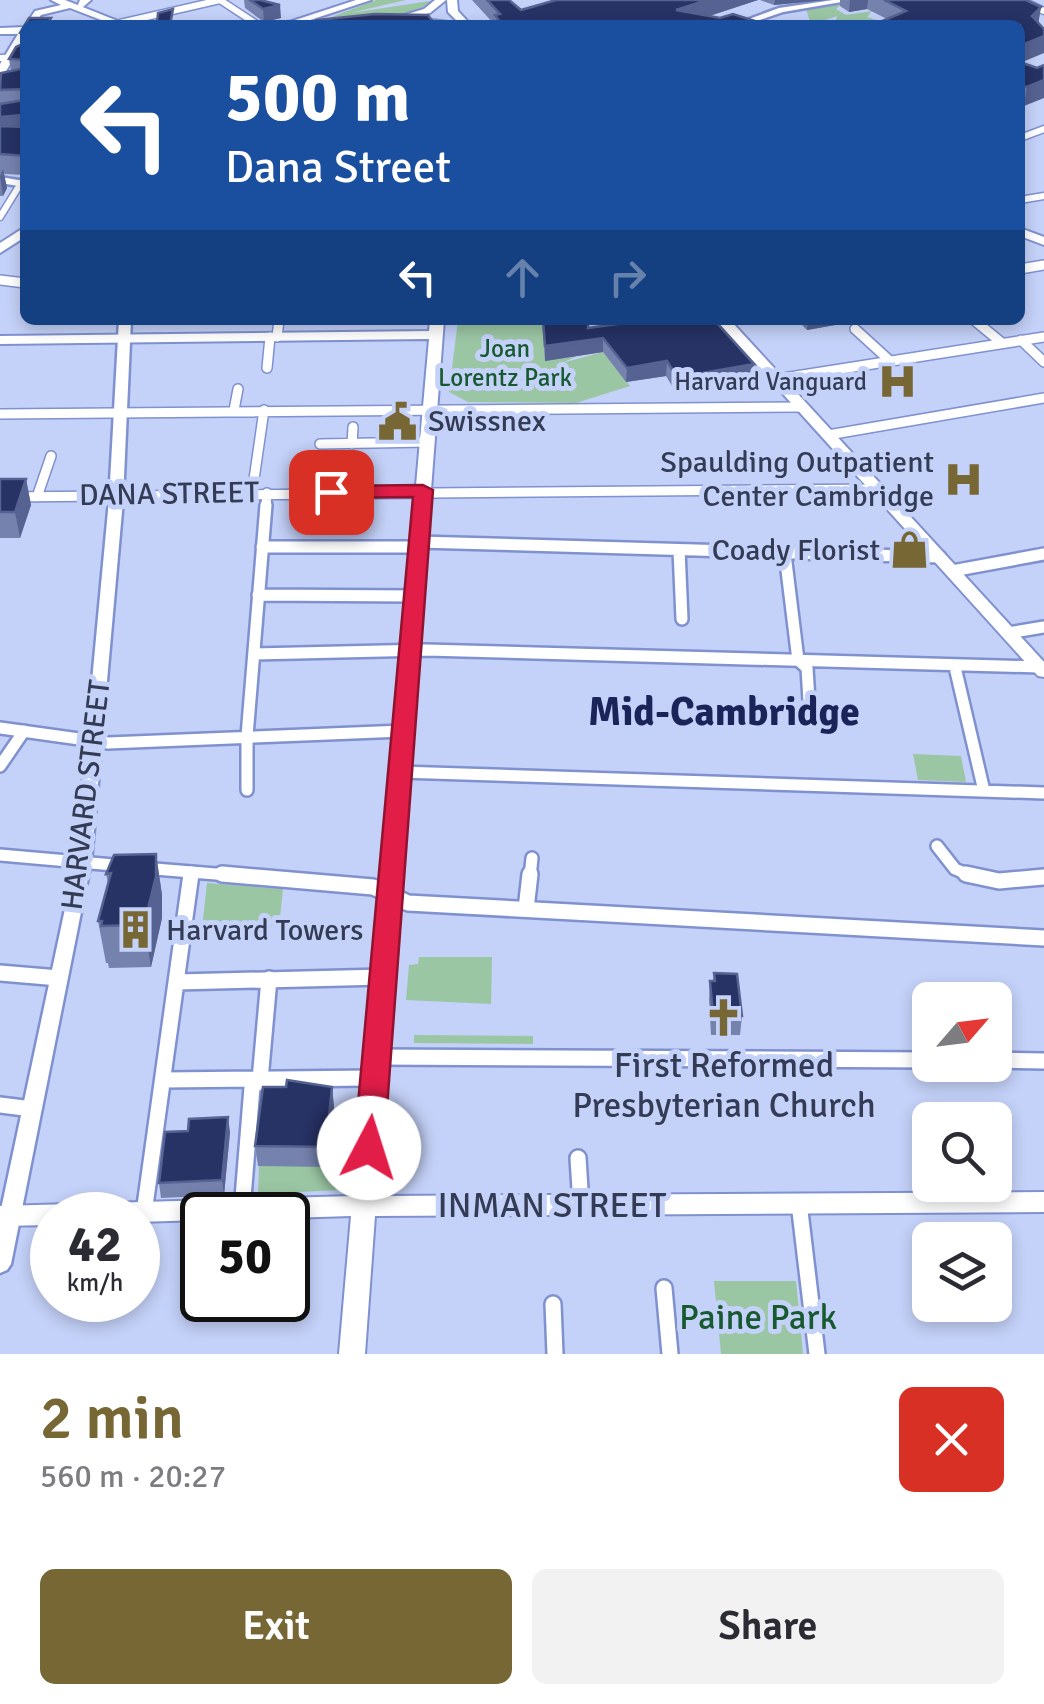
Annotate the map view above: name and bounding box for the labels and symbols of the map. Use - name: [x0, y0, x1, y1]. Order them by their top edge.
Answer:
- park label: Joan Lorentz Park: [438, 333, 573, 393]
- hospital icon: Harvard Vanguard: [876, 360, 918, 402]
- place label: Harvard Vanguard: [674, 366, 867, 397]
- public building icon: Swissnex: [377, 400, 419, 442]
- place label: Swissnex: [428, 403, 546, 440]
- place label: Spaulding Outpatient Center Cambridge: [660, 444, 934, 515]
- pin: [289, 450, 374, 535]
- hospital icon: Spaulding Outpatient Center Cambridge: [943, 458, 985, 500]
- street label: DANA STREET: [79, 474, 260, 514]
- shop icon: Coady Florist: [889, 529, 931, 571]
- place label: Coady Florist: [712, 532, 880, 569]
- street label: HARVARD STREET: [54, 678, 119, 912]
- district label: Mid-Cambridge: [588, 687, 860, 737]
- building icon: Harvard Towers: [115, 909, 157, 951]
- place label: Harvard Towers: [166, 912, 363, 949]
- north arrow: [912, 982, 1012, 1082]
- church icon: First Reformed Presbyterian Church: [703, 997, 745, 1039]
- place label: First Reformed Presbyterian Church: [572, 1044, 876, 1127]
- position arrow: [317, 1096, 421, 1200]
- street label: INMAN STREET: [438, 1184, 666, 1227]
- speed limit sign: 50: [180, 1192, 310, 1322]
- park label: Paine Park: [679, 1296, 837, 1339]

